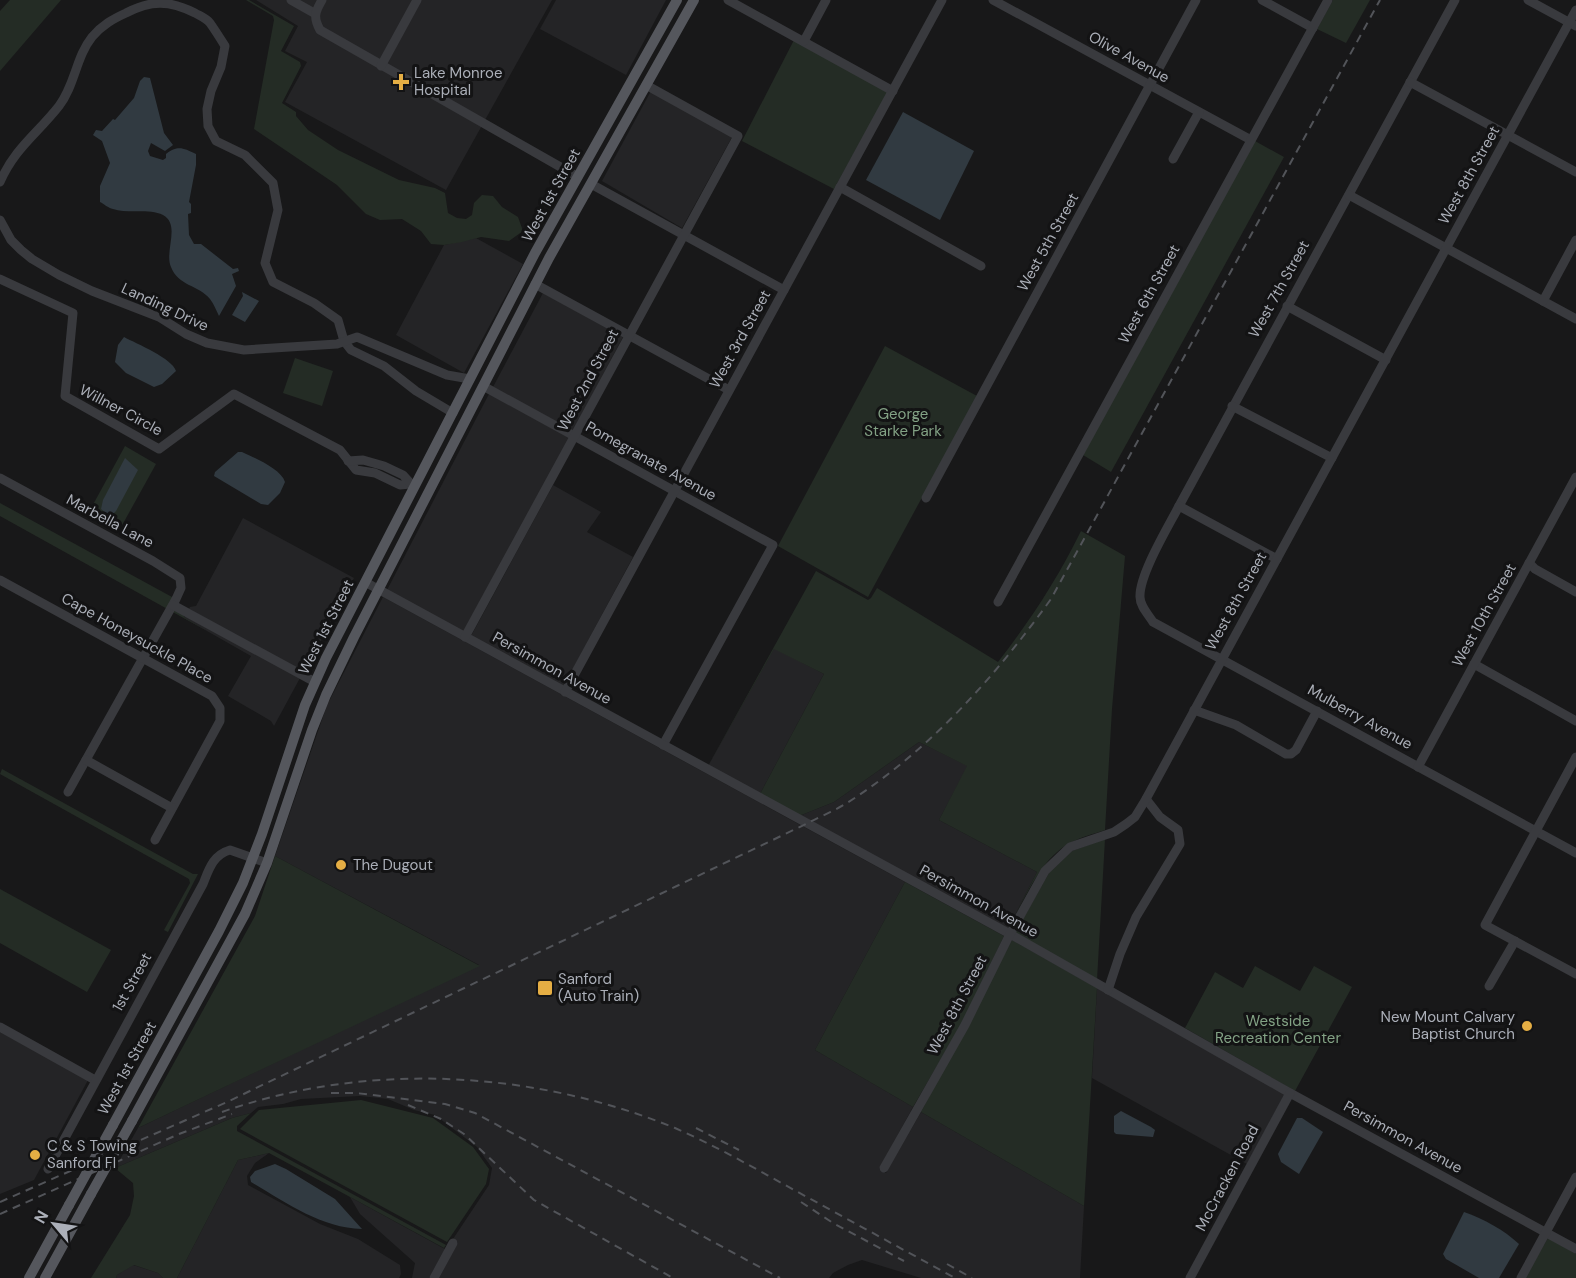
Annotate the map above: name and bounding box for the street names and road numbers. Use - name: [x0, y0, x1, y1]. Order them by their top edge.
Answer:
- street label: Olive Avenue: [1085, 27, 1173, 87]
- street label: West 8th Street: [1434, 122, 1504, 228]
- street label: West 1st Street: [517, 145, 585, 245]
- street label: West 5th Street: [1013, 189, 1083, 295]
- street label: West 7th Street: [1244, 237, 1314, 341]
- street label: West 6th Street: [1114, 241, 1184, 347]
- street label: Landing Drive: [118, 278, 212, 336]
- street label: West 3rd Street: [705, 286, 775, 392]
- street label: West 2nd Street: [553, 326, 623, 434]
- street label: Willner Circle: [76, 380, 166, 440]
- street label: Pomegranate Avenue: [582, 417, 720, 505]
- street label: Marbella Lane: [63, 490, 157, 552]
- street label: West 8th Street: [1201, 548, 1271, 654]
- street label: West 10th Street: [1447, 560, 1521, 670]
- street label: West 1st Street: [294, 576, 358, 678]
- street label: Cape Honeysuckle Place: [58, 588, 216, 688]
- street label: Persimmon Avenue: [489, 627, 615, 709]
- street label: Mulberry Avenue: [1304, 680, 1416, 754]
- street label: Persimmon Avenue: [916, 860, 1042, 942]
- street label: 1st Street: [108, 949, 156, 1015]
- street label: West 8th Street: [922, 952, 992, 1058]
- street label: West 1st Street: [93, 1018, 161, 1118]
- street label: Persimmon Avenue: [1340, 1096, 1466, 1178]
- street label: McCracken Road: [1191, 1122, 1263, 1234]

